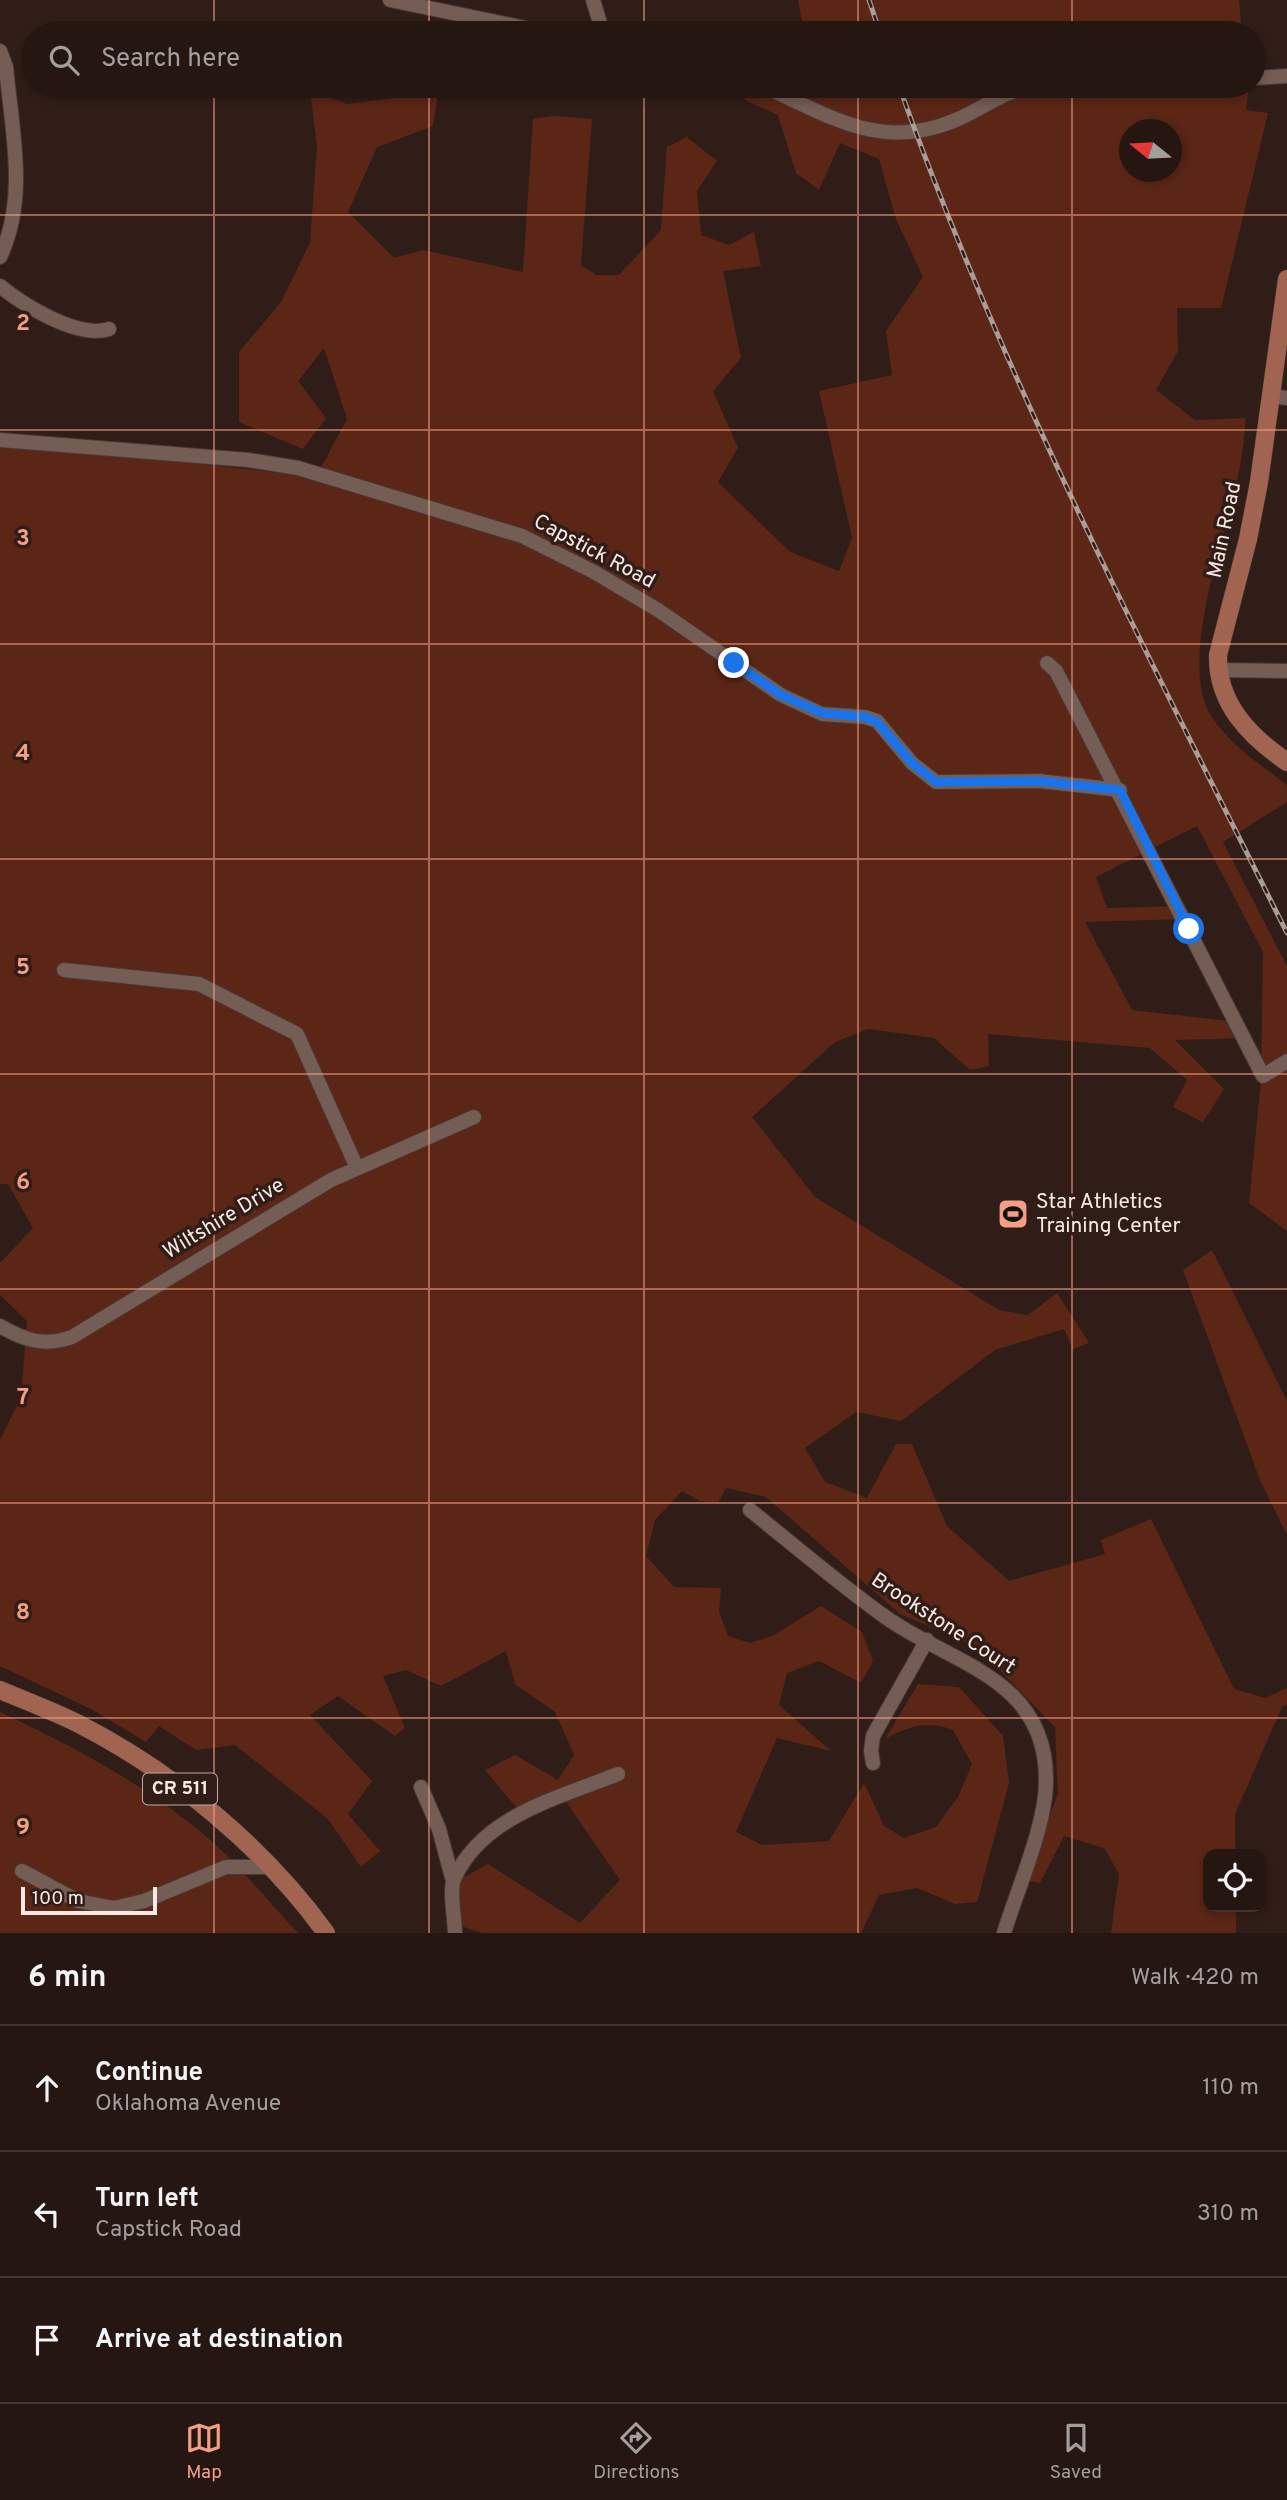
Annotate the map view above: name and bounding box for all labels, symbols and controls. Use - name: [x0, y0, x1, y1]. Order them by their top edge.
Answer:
- search box: [21, 21, 1266, 98]
- icon: search: [45, 41, 83, 79]
- text: Search here: [101, 43, 240, 76]
- north arrow: [1119, 119, 1182, 182]
- text: 2: [16, 310, 30, 339]
- street label: Main Road: [1202, 479, 1248, 581]
- street label: Capstick Road: [528, 509, 660, 595]
- text: 3: [16, 525, 30, 554]
- route end: [718, 647, 749, 678]
- text: 4: [16, 740, 30, 769]
- route start: [1173, 913, 1204, 944]
- text: 5: [16, 954, 30, 983]
- text: 6: [16, 1169, 30, 1198]
- street label: Wiltshire Drive: [158, 1172, 290, 1266]
- place label: Star Athletics Training Center: [1036, 1189, 1181, 1240]
- sports icon: Star Athletics Training Center: [996, 1197, 1030, 1231]
- text: 7: [17, 1384, 29, 1413]
- street label: Brookstone Court: [866, 1567, 1020, 1681]
- text: 8: [16, 1599, 30, 1628]
- road number: CR 511: [143, 1774, 217, 1804]
- text: 9: [16, 1814, 30, 1843]
- map controls: [1203, 1849, 1266, 1912]
- button: locate: [1203, 1849, 1266, 1912]
- scale bar: [21, 1884, 158, 1916]
- text: 100 m: [32, 1887, 84, 1911]
- text: 6 min: [28, 1960, 106, 1997]
- text: Walk · 420 m: [1131, 1964, 1259, 1993]
- text: Continue: [95, 2057, 203, 2090]
- icon: ahead: [28, 2069, 66, 2107]
- text: 110 m: [1202, 2074, 1259, 2103]
- text: Oklahoma Avenue: [95, 2090, 281, 2119]
- text: Turn left: [95, 2183, 199, 2216]
- icon: left: [28, 2195, 66, 2233]
- text: 310 m: [1197, 2200, 1259, 2229]
- text: Capstick Road: [95, 2216, 242, 2245]
- icon: arrive: [28, 2321, 66, 2359]
- text: Arrive at destination: [95, 2324, 343, 2357]
- tab: Map: [185, 2419, 223, 2485]
- tab: Directions: [593, 2419, 680, 2485]
- tab: Saved: [1050, 2419, 1102, 2485]

